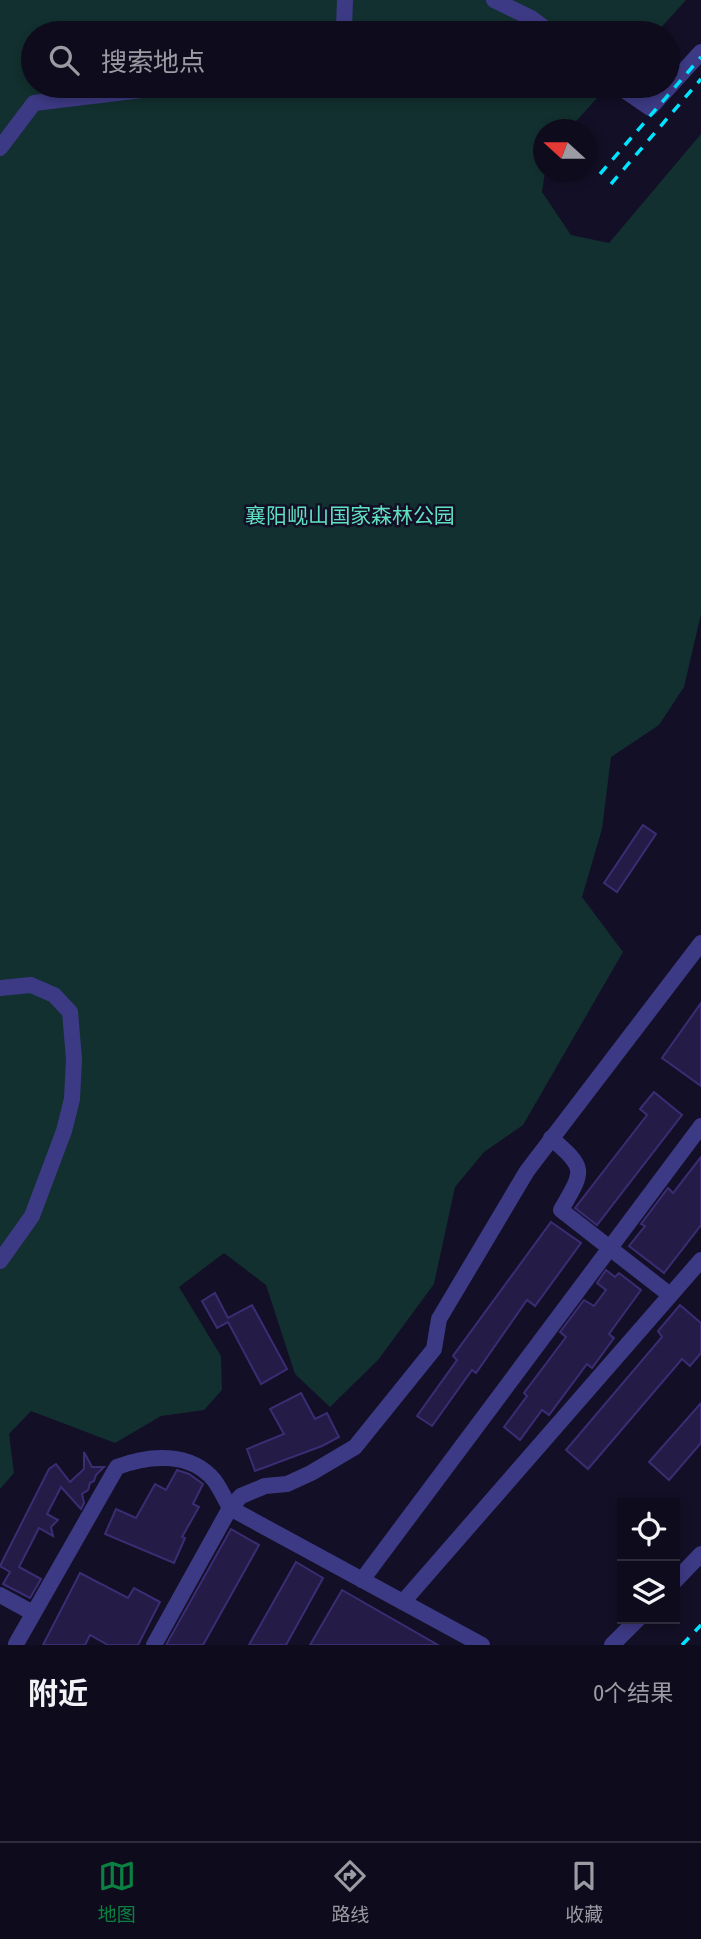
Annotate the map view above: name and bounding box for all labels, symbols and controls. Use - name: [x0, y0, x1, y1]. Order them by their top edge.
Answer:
- search box: [21, 21, 680, 98]
- icon: search: [45, 41, 83, 79]
- text: 搜索地点: [101, 47, 205, 77]
- north arrow: [533, 119, 596, 182]
- park label: 襄阳岘山国家森林公园: [245, 503, 455, 527]
- map controls: [617, 1498, 680, 1624]
- button: locate: [617, 1498, 680, 1561]
- button: layers: [617, 1561, 680, 1624]
- text: 附近: [28, 1676, 88, 1710]
- text: 0个结果: [593, 1680, 673, 1706]
- tab: 地图: [98, 1857, 136, 1926]
- tab: 路线: [331, 1857, 369, 1926]
- tab: 收藏: [565, 1857, 603, 1926]

